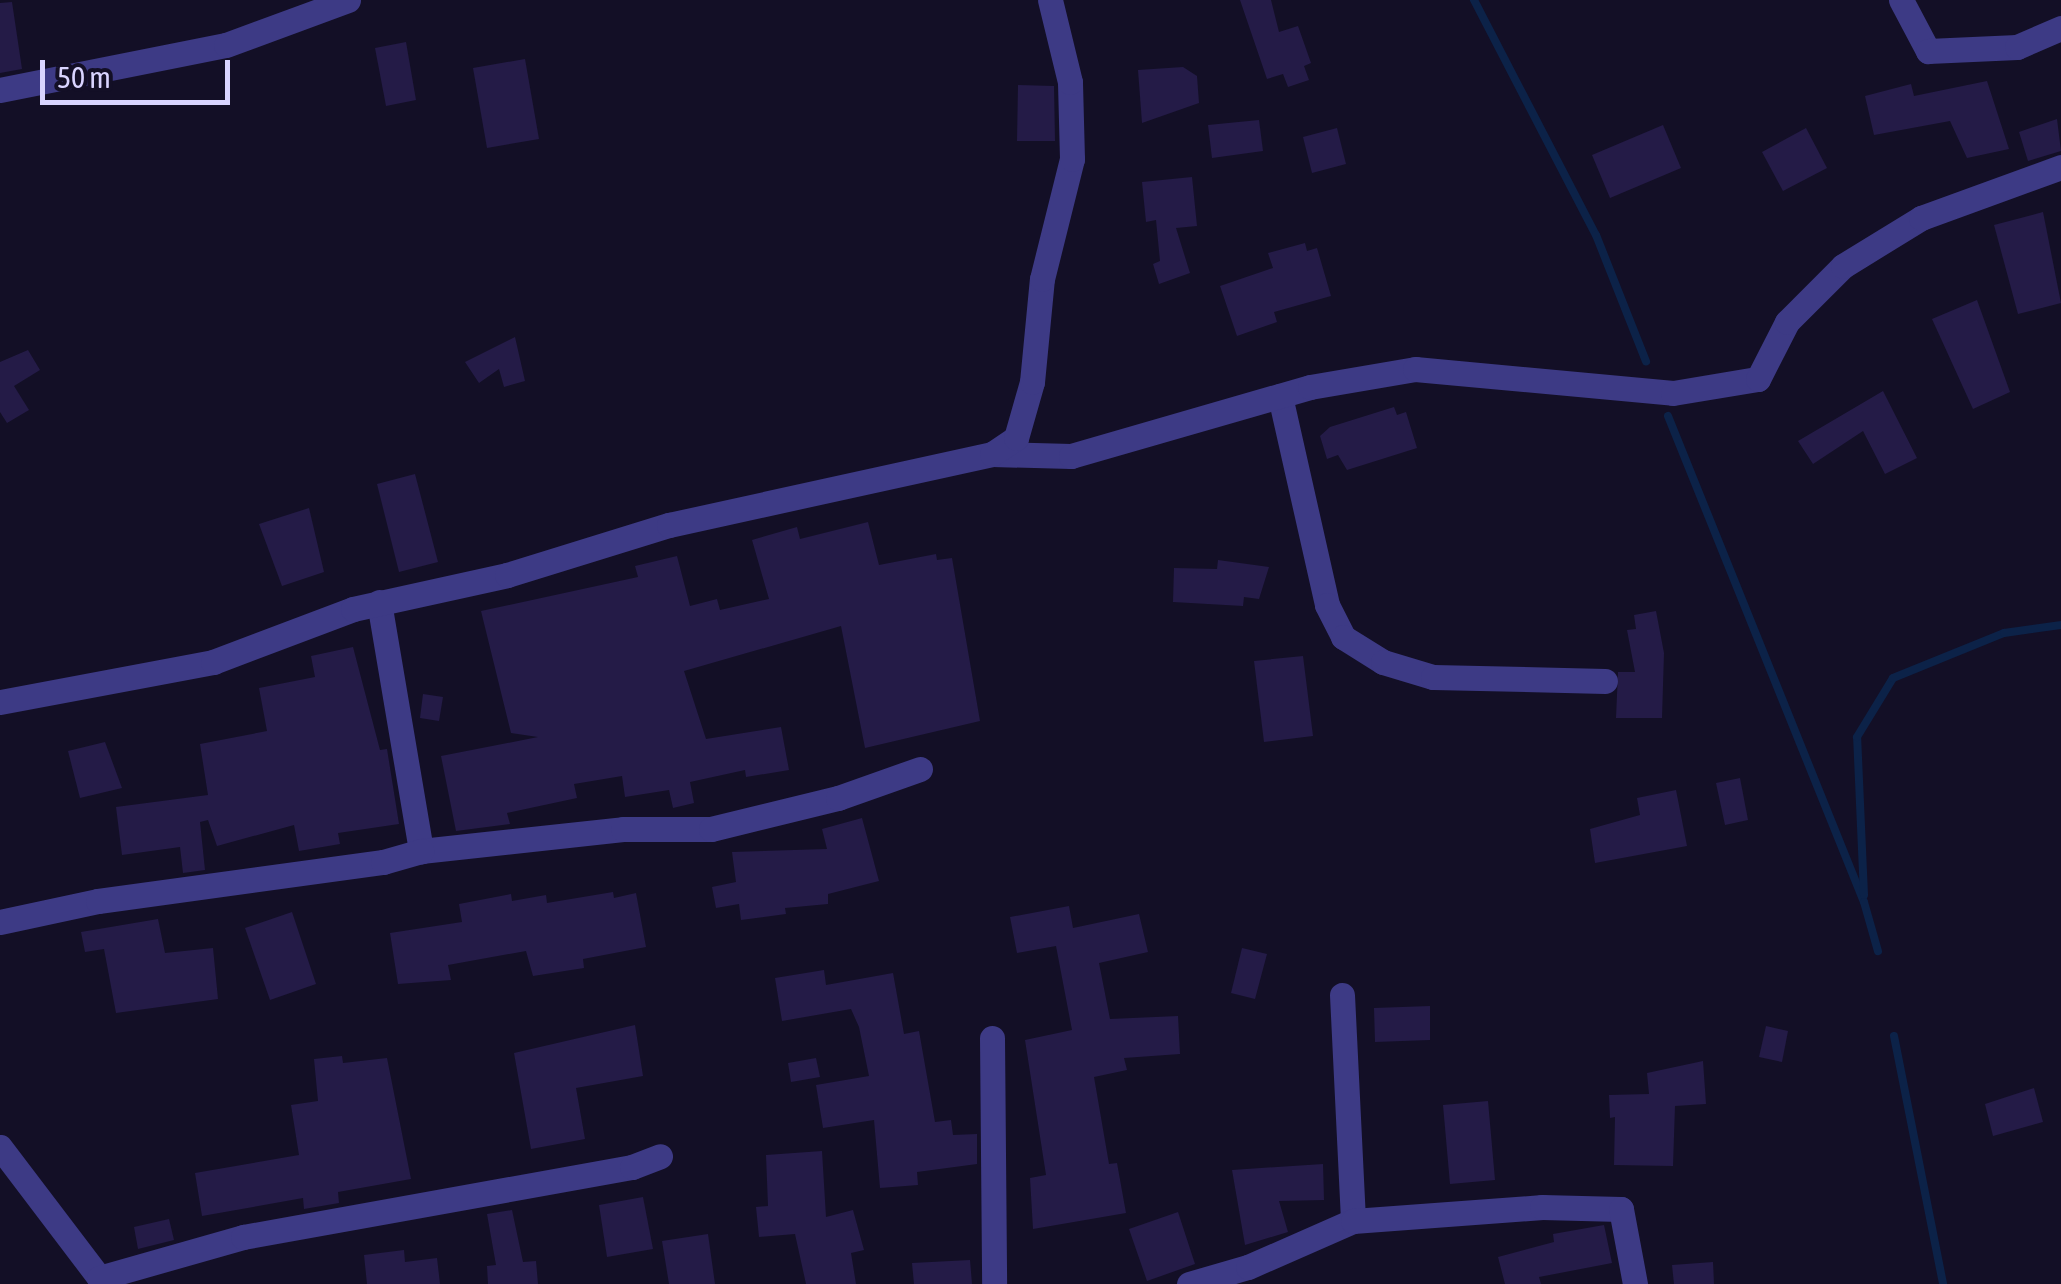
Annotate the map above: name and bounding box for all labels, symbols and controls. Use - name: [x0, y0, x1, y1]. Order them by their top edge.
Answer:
- scale bar: [45, 40, 235, 102]
- text: 50 m: [57, 60, 111, 94]

